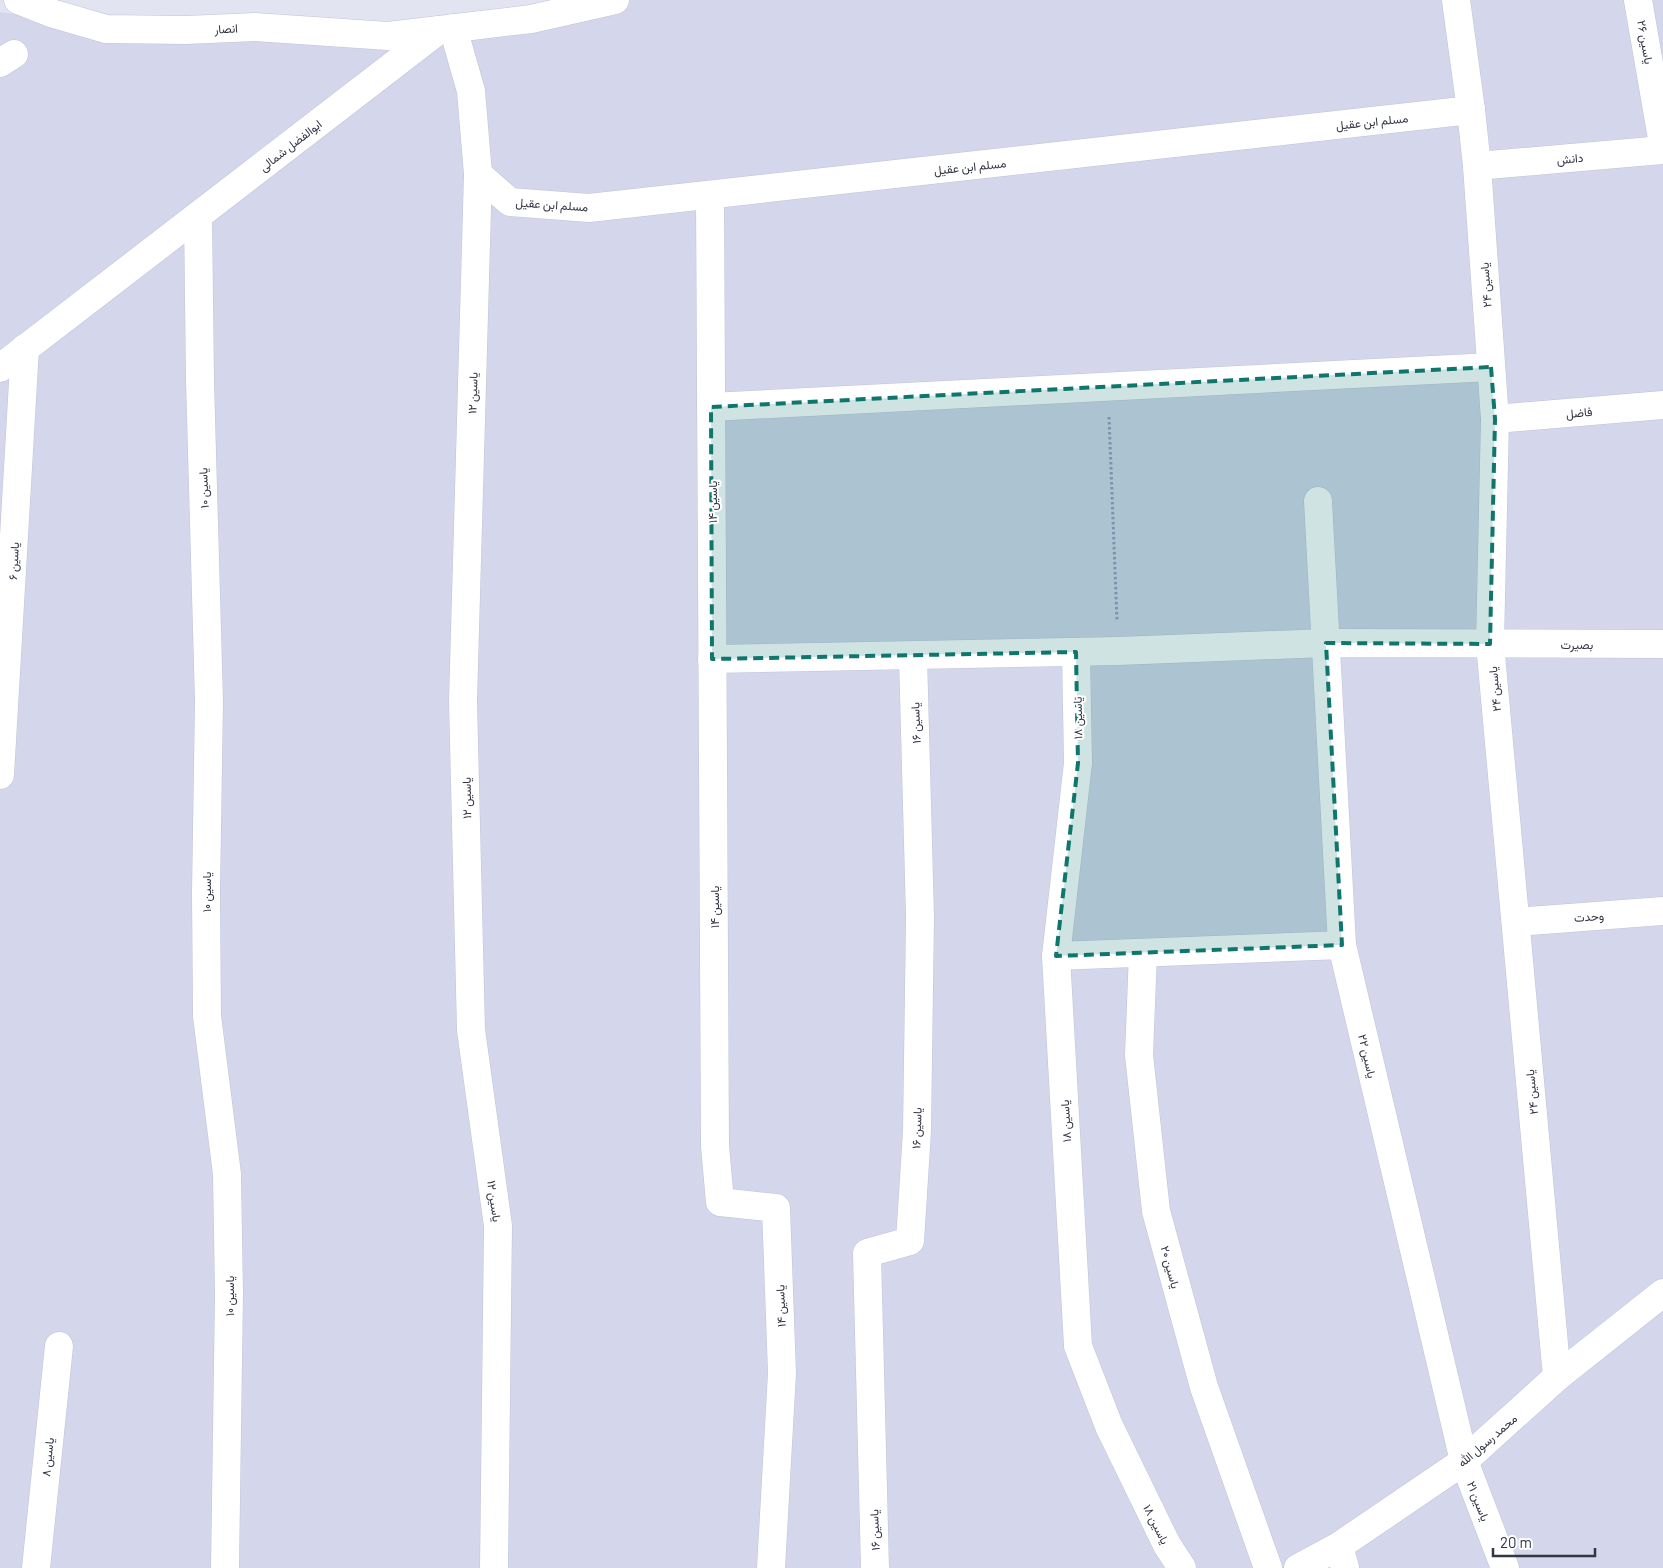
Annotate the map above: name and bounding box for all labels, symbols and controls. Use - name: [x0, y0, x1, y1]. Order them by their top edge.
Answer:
- street label: یاسین ۲۶: [1633, 19, 1657, 66]
- street label: انصار: [213, 20, 238, 38]
- street label: مسلم ابن عقیل: [1335, 110, 1409, 134]
- street label: ابوالفضل شمالی: [256, 116, 325, 175]
- street label: دانش: [1556, 150, 1584, 168]
- street label: مسلم ابن عقیل: [933, 155, 1007, 179]
- street label: مسلم ابن عقیل: [515, 194, 589, 216]
- street label: یاسین ۲۴: [1476, 262, 1496, 308]
- street label: یاسین ۱۲: [464, 372, 482, 414]
- street label: فاضل: [1565, 404, 1593, 422]
- street label: یاسین ۱۰: [195, 467, 213, 509]
- street label: یاسین ۱۴: [705, 481, 721, 523]
- street label: یاسین ۶: [5, 541, 23, 580]
- street label: بصیرت: [1561, 637, 1593, 653]
- street label: یاسین ۲۴: [1485, 665, 1505, 712]
- street label: یاسین ۱۸: [1070, 696, 1086, 739]
- street label: یاسین ۱۶: [907, 702, 925, 744]
- street label: یاسین ۱۲: [459, 777, 475, 819]
- street label: یاسین ۱۰: [199, 871, 215, 912]
- street label: یاسین ۱۴: [707, 886, 723, 928]
- street label: وحدت: [1573, 908, 1605, 926]
- street label: یاسین ۲۲: [1354, 1033, 1380, 1080]
- street label: یاسین ۲۴: [1522, 1068, 1542, 1115]
- street label: یاسین ۱۸: [1057, 1099, 1075, 1143]
- street label: یاسین ۱۶: [908, 1107, 926, 1149]
- street label: یاسین ۱۲: [483, 1179, 505, 1223]
- street label: یاسین ۲۰: [1157, 1244, 1183, 1291]
- street label: یاسین ۱۰: [222, 1275, 238, 1316]
- street label: یاسین ۱۴: [772, 1284, 790, 1327]
- street label: محمد رسول الله: [1455, 1411, 1521, 1471]
- street label: یاسین ۸: [38, 1437, 58, 1477]
- street label: یاسین ۲۱: [1463, 1479, 1493, 1524]
- street label: یاسین ۱۸: [1139, 1502, 1173, 1547]
- street label: یاسین ۱۶: [866, 1509, 884, 1551]
- scale bar: [1493, 1526, 1596, 1558]
- text: 20 m: [1500, 1533, 1532, 1551]

